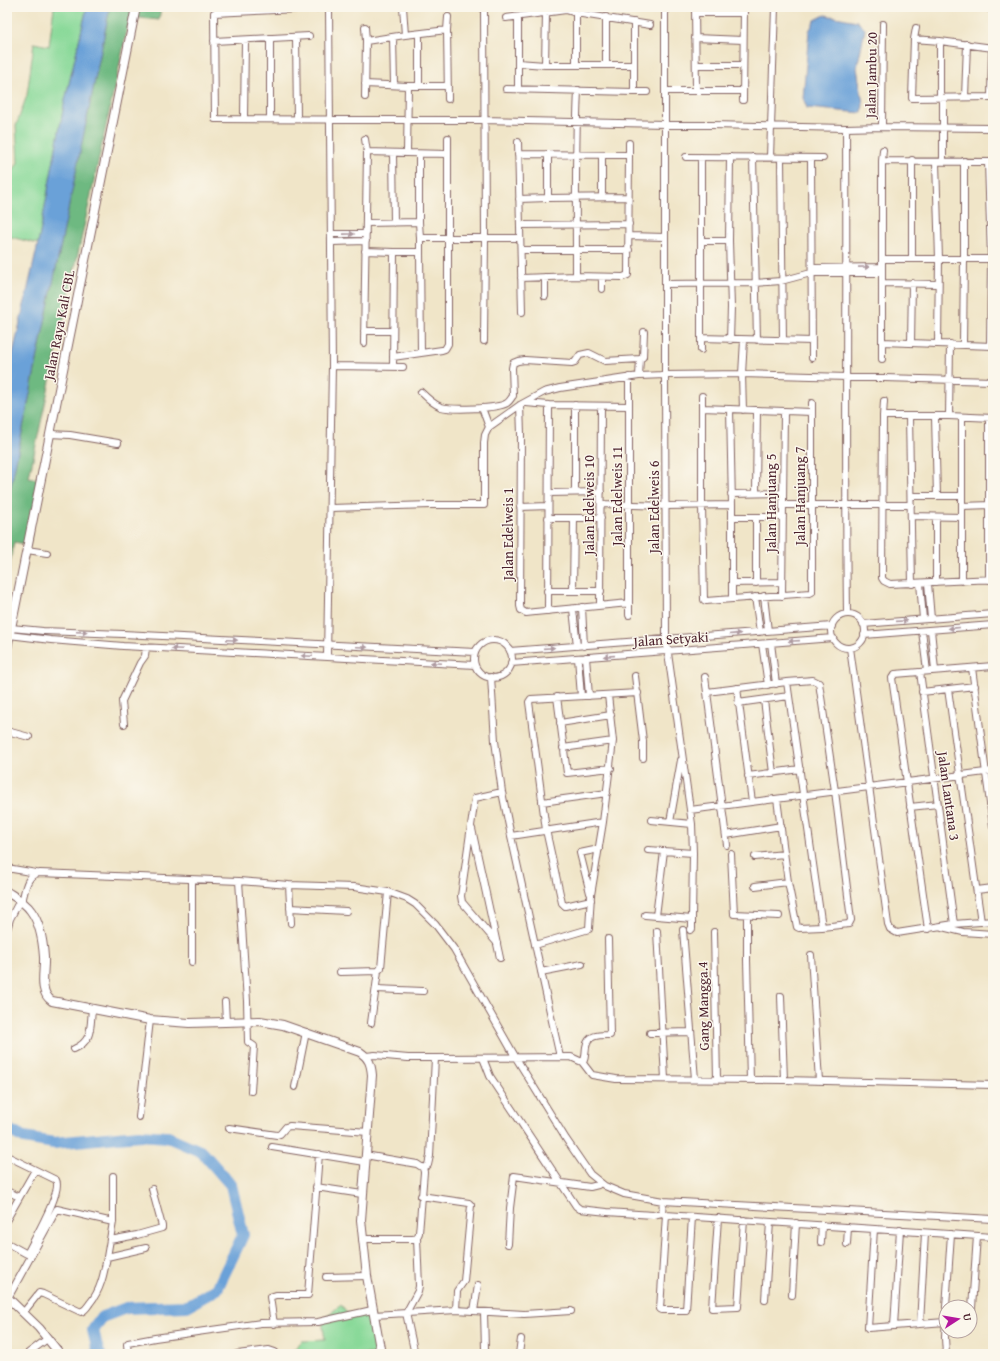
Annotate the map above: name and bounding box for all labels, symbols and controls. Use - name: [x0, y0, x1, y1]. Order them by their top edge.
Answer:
- street label: Jalan Jambu 20: [860, 31, 882, 120]
- one-way arrow: [343, 231, 356, 237]
- one-way arrow: [858, 264, 871, 270]
- street label: Jalan Raya Kali CBL: [38, 268, 80, 384]
- street label: Jalan Edelweis 11: [607, 446, 627, 548]
- street label: Jalan Hanjuang 7: [790, 446, 810, 547]
- street label: Jalan Hanjuang 5: [761, 454, 781, 554]
- street label: Jalan Edelweis 10: [579, 455, 599, 557]
- street label: Jalan Edelweis 6: [644, 460, 664, 556]
- street label: Jalan Edelweis 1: [498, 487, 518, 583]
- one-way arrow: [896, 617, 908, 624]
- one-way arrow: [948, 625, 960, 631]
- street label: Jalan Setyaki: [631, 626, 709, 652]
- one-way arrow: [76, 629, 88, 636]
- one-way arrow: [729, 630, 741, 637]
- one-way arrow: [226, 636, 238, 643]
- one-way arrow: [788, 638, 800, 645]
- one-way arrow: [356, 643, 368, 650]
- one-way arrow: [171, 645, 183, 652]
- one-way arrow: [543, 645, 555, 652]
- one-way arrow: [301, 652, 313, 659]
- one-way arrow: [603, 652, 615, 659]
- one-way arrow: [429, 660, 442, 666]
- street label: Jalan Lantana 3: [933, 748, 965, 842]
- street label: Gang Mangga.4: [692, 961, 714, 1051]
- north arrow: [938, 1299, 978, 1339]
- text: U: [959, 1312, 976, 1323]

